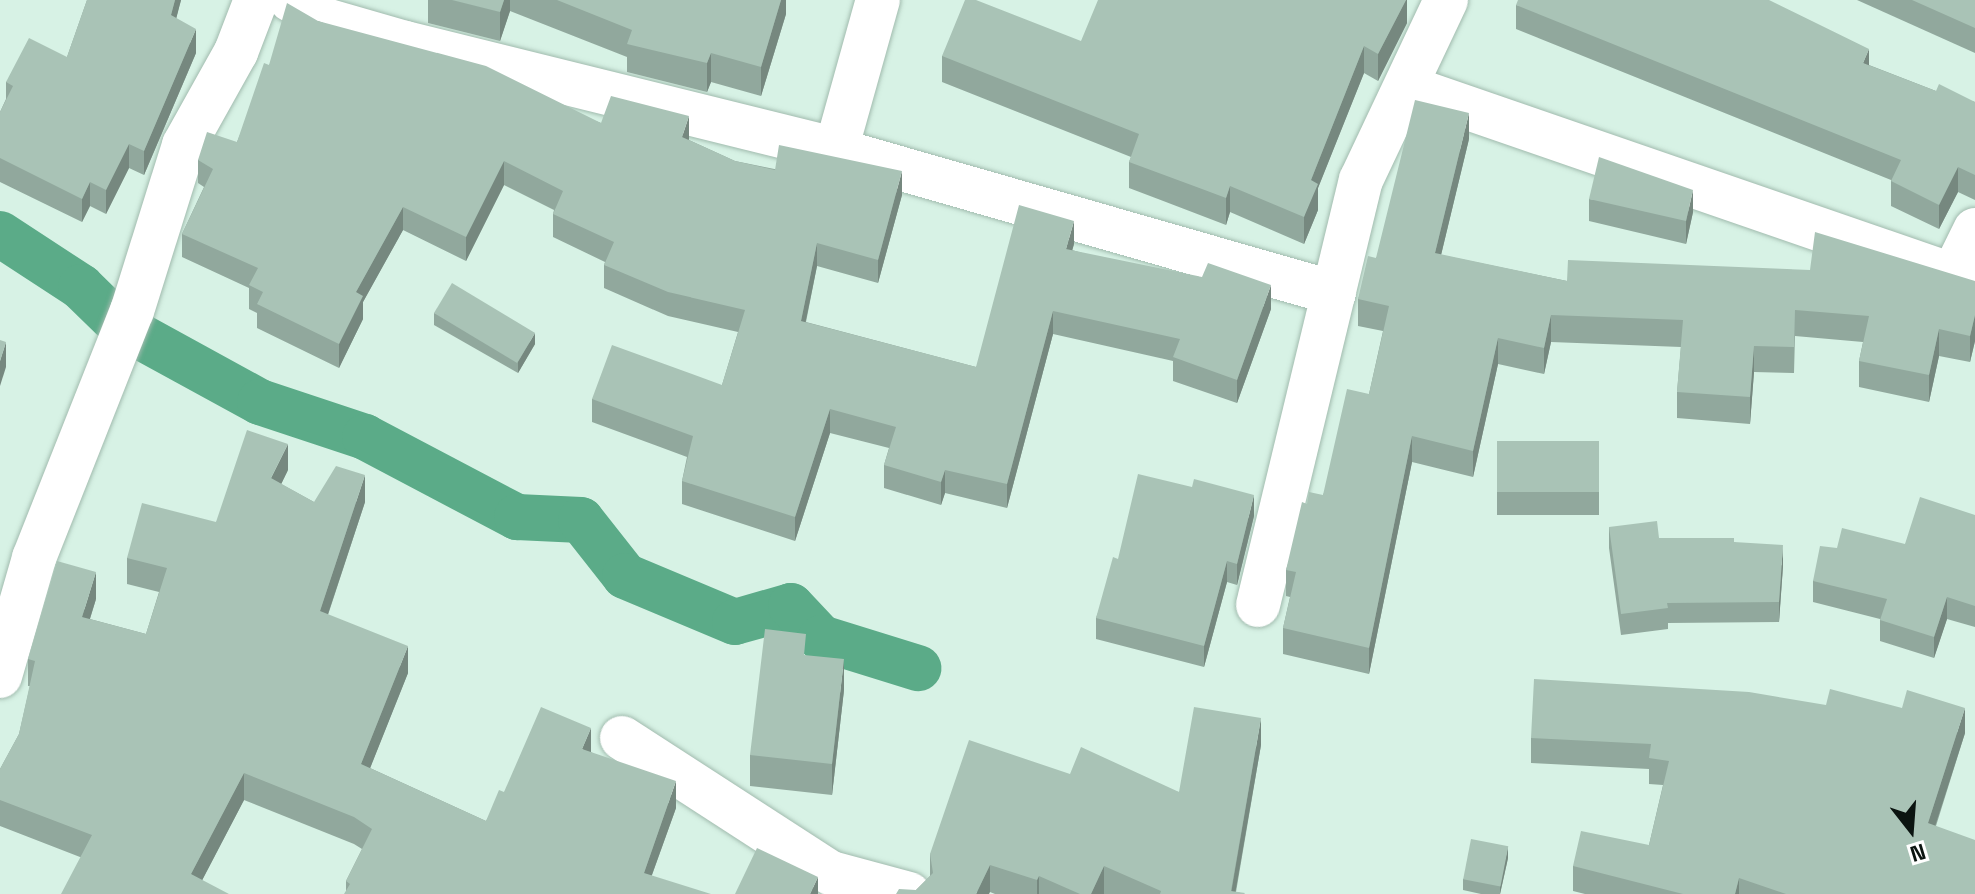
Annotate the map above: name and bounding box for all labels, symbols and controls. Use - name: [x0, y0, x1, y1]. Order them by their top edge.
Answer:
- north arrow: [1871, 790, 1951, 870]
- text: N: [1907, 837, 1929, 868]

